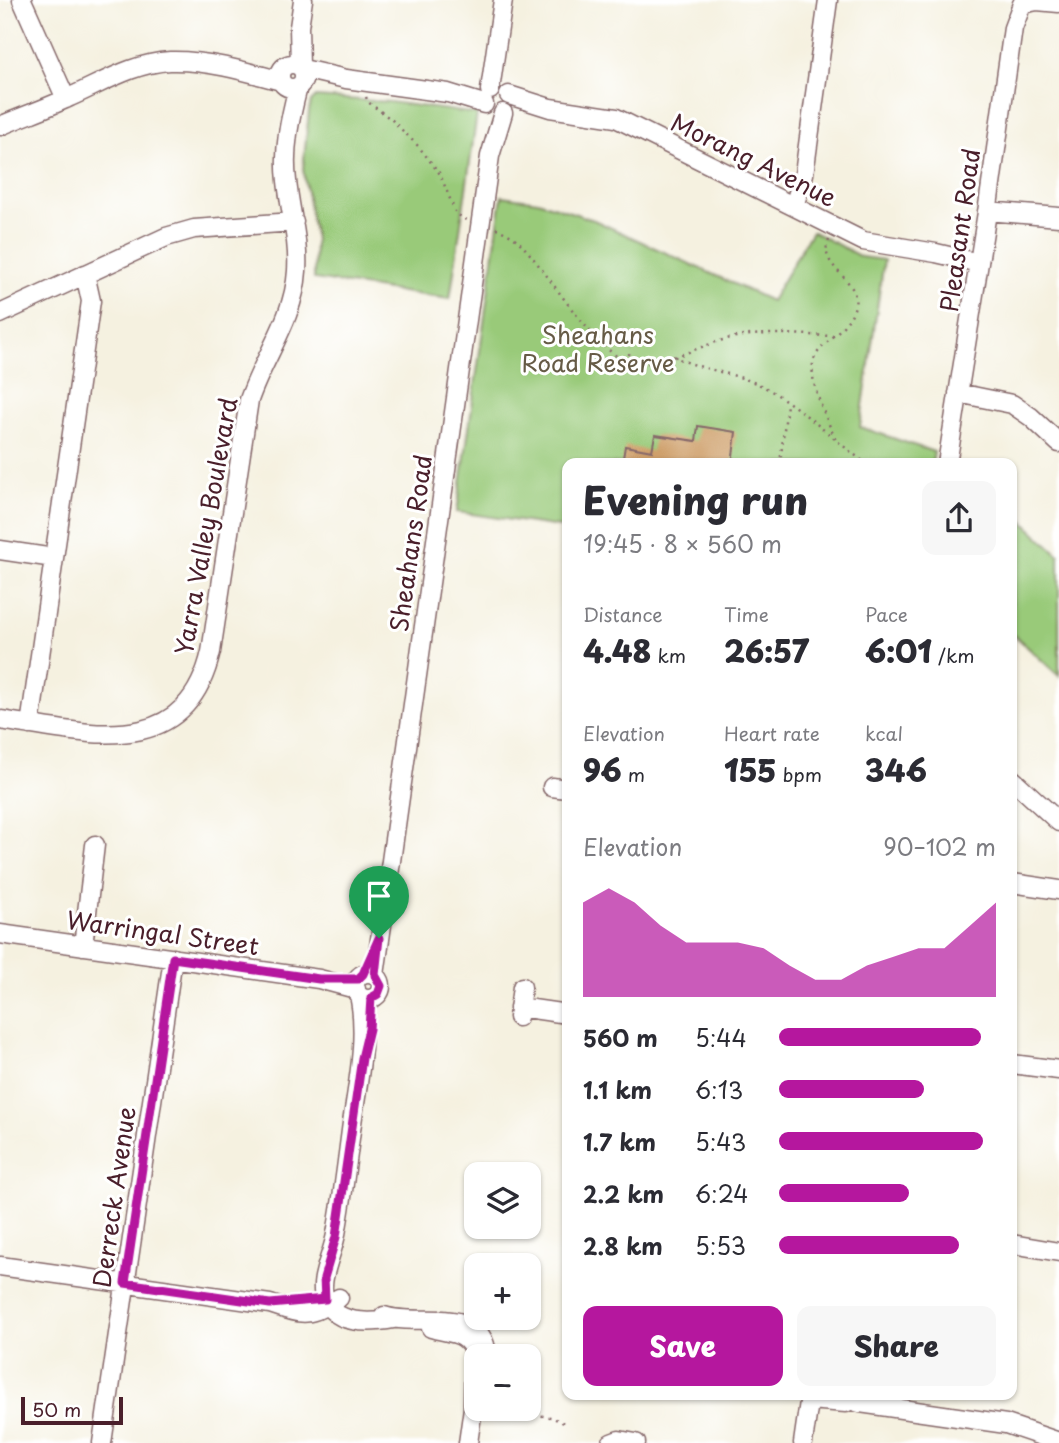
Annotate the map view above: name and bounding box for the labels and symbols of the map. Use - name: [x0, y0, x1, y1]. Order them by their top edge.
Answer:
- street label: Morang Avenue: [665, 103, 843, 215]
- street label: Pleasant Road: [930, 146, 988, 314]
- park label: Sheahans Road Reserve: [522, 316, 674, 380]
- street label: Yarra Valley Boulevard: [165, 394, 245, 658]
- street label: Sheahans Road: [380, 452, 440, 634]
- pin: [349, 866, 409, 938]
- street label: Warringal Street: [65, 901, 261, 963]
- street label: Derreck Avenue: [82, 1104, 144, 1290]
- scale bar: [21, 1394, 122, 1426]

